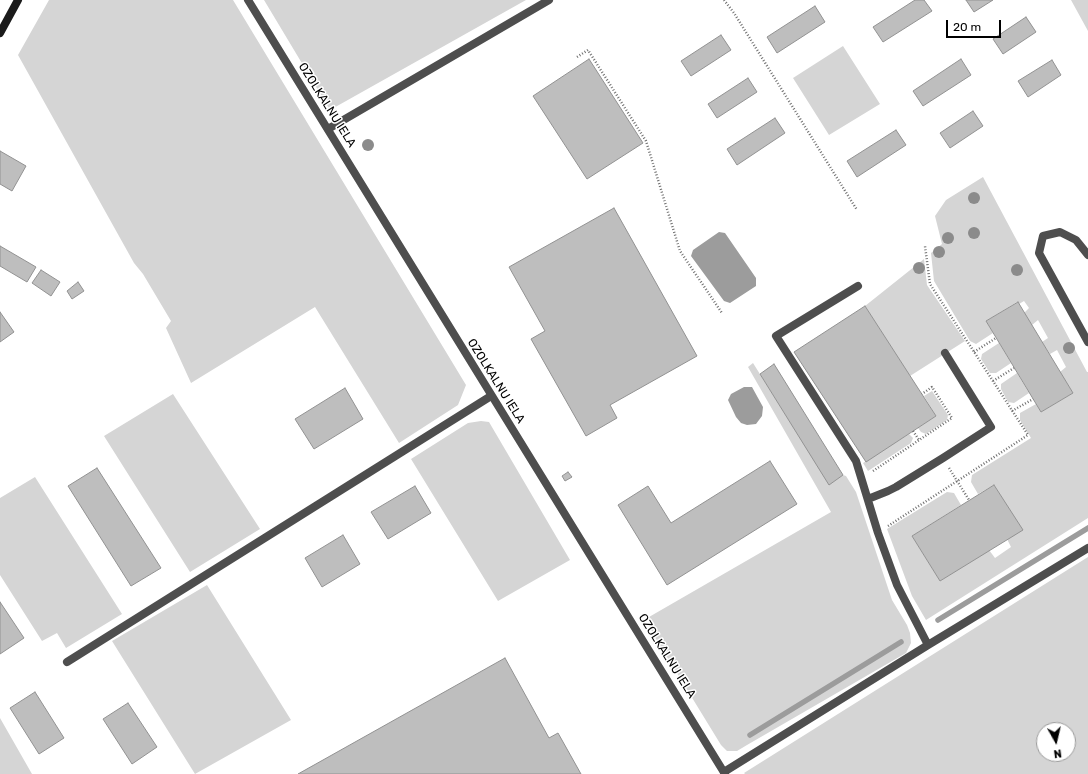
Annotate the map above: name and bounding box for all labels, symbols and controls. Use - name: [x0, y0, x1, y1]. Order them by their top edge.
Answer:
- scale bar: [948, 12, 1003, 38]
- text: 20 m: [953, 20, 981, 34]
- street label: OZOLKALNU IELA: [295, 60, 359, 150]
- street label: OZOLKALNU IELA: [464, 336, 528, 426]
- street label: OZOLKALNU IELA: [635, 611, 699, 701]
- north arrow: [1036, 722, 1076, 762]
- text: N: [1053, 746, 1062, 760]

